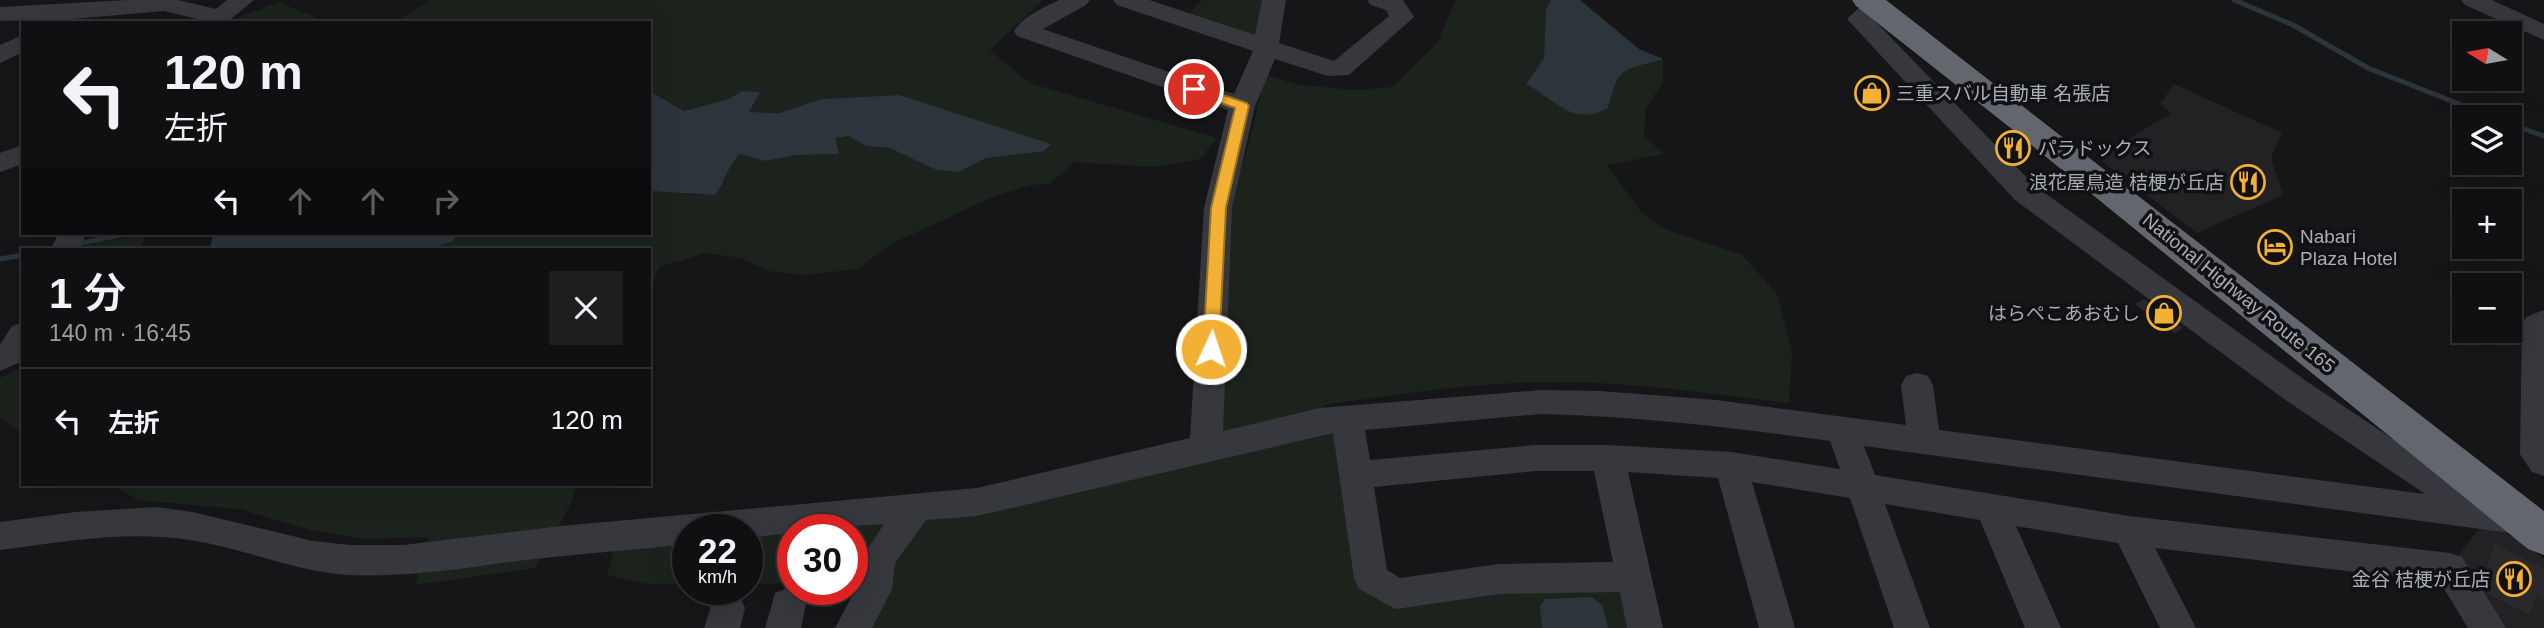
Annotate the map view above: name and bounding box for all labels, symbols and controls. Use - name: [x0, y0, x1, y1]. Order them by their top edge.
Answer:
- north arrow: [2452, 21, 2522, 91]
- map controls: [2452, 21, 2522, 343]
- text: 120 m: [164, 45, 303, 99]
- icon: left: [49, 49, 140, 140]
- pin: [1164, 59, 1224, 119]
- icon: arrive: [1175, 70, 1213, 108]
- shop icon: 三重スバル自動車 名張店: [1853, 74, 1891, 112]
- place label: 三重スバル自動車 名張店: [1896, 83, 2110, 104]
- button: layers: [2452, 105, 2522, 175]
- text: 左折: [164, 110, 228, 146]
- restaurant icon: パラドックス: [1994, 129, 2032, 167]
- place label: パラドックス: [2038, 138, 2151, 159]
- restaurant icon: 浪花屋鳥造 桔梗が丘店: [2229, 163, 2267, 201]
- place label: 浪花屋鳥造 桔梗が丘店: [2029, 172, 2224, 193]
- icon: left: [208, 182, 246, 220]
- icon: ahead: [281, 182, 319, 220]
- icon: ahead: [354, 182, 392, 220]
- icon: right: [427, 182, 465, 220]
- button: +: [2452, 189, 2522, 259]
- street label: National Highway Route 165: [2139, 209, 2339, 377]
- place label: Nabari Plaza Hotel: [2300, 226, 2397, 269]
- hotel icon: Nabari Plaza Hotel: [2256, 228, 2294, 266]
- text: 1 分: [49, 270, 126, 317]
- button: close: [549, 271, 623, 345]
- button: −: [2452, 273, 2522, 343]
- shop icon: はらぺこあおむし: [2145, 294, 2183, 332]
- place label: はらぺこあおむし: [1988, 303, 2140, 324]
- position arrow: [1174, 312, 1248, 386]
- text: 140 m · 16:45: [49, 320, 191, 346]
- icon: left: [49, 402, 87, 440]
- text: 120 m: [551, 405, 623, 435]
- text: 左折: [108, 408, 160, 438]
- speed limit sign: 30: [777, 514, 868, 605]
- text: 22: [698, 531, 737, 570]
- restaurant icon: 金谷 桔梗が丘店: [2495, 560, 2533, 598]
- text: km/h: [698, 567, 737, 587]
- place label: 金谷 桔梗が丘店: [2352, 569, 2490, 590]

